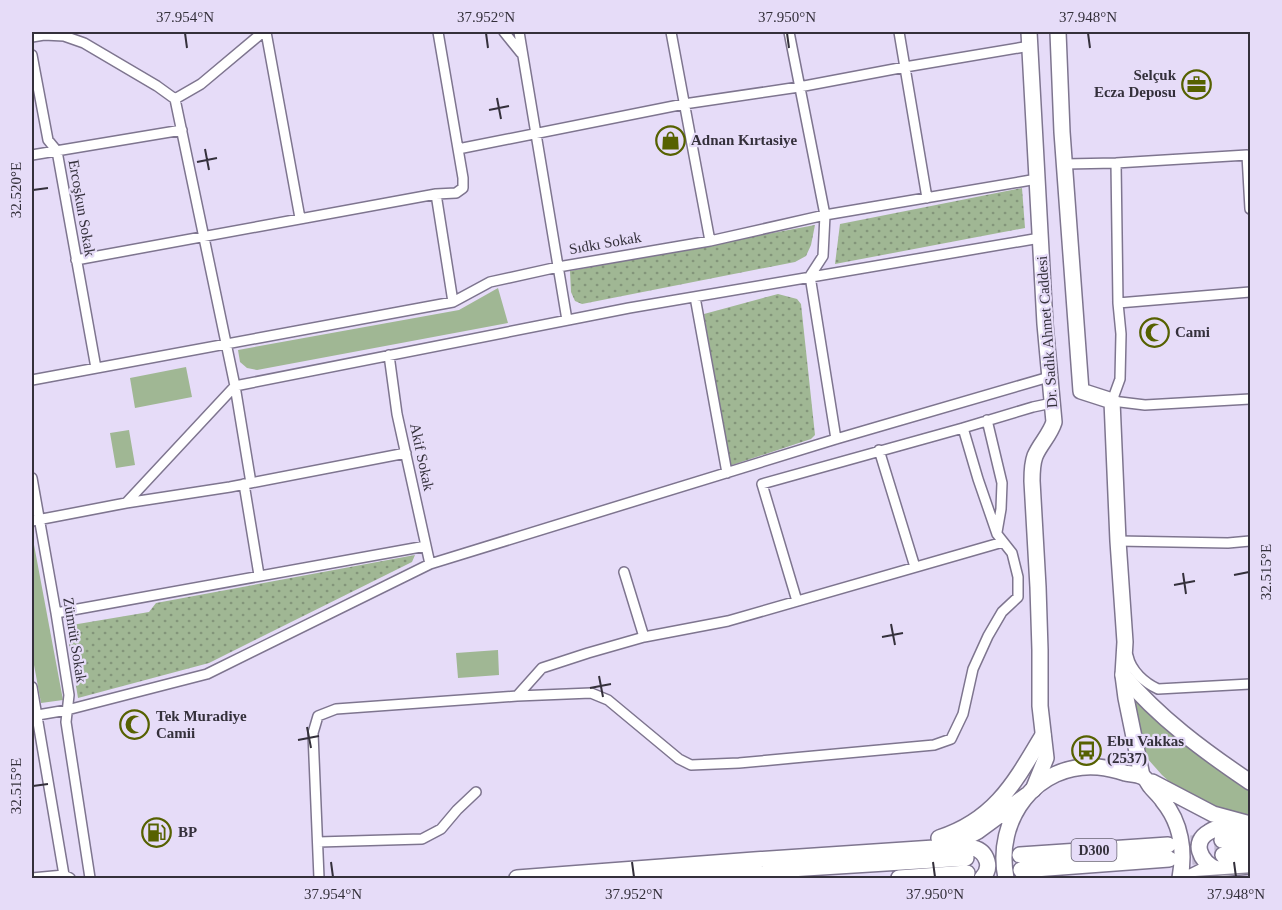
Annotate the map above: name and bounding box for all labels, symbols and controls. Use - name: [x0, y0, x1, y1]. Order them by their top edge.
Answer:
- text: 37.954°N: [156, 9, 214, 25]
- text: 37.952°N: [457, 9, 515, 25]
- text: 37.950°N: [758, 9, 816, 25]
- text: 37.948°N: [1059, 9, 1117, 25]
- place label: Selçuk Ecza Deposu: [1094, 67, 1177, 100]
- office icon: Selçuk Ecza Deposu: [1181, 68, 1213, 100]
- shop icon: Adnan Kırtasiye: [654, 124, 686, 156]
- place label: Adnan Kırtasiye: [691, 132, 798, 148]
- street label: Ercoşkun Sokak: [66, 158, 98, 258]
- text: 32.520°E: [8, 162, 24, 218]
- street label: Sıdkı Sokak: [568, 229, 643, 257]
- street label: Dr. Sadık Ahmet Caddesi: [1034, 255, 1060, 409]
- mosque icon: Cami: [1138, 316, 1170, 348]
- place label: Cami: [1175, 324, 1210, 340]
- street label: Akif Sokak: [407, 422, 437, 493]
- text: 32.515°E: [1258, 544, 1274, 600]
- street label: Zümrüt Sokak: [60, 596, 90, 684]
- place label: Tek Muradiye Camii: [156, 708, 247, 741]
- mosque icon: Tek Muradiye Camii: [119, 709, 151, 741]
- place label: Ebu Vakkas (2537): [1107, 733, 1184, 767]
- bus stop icon: Ebu Vakkas (2537): [1070, 734, 1102, 766]
- text: 32.515°E: [8, 758, 24, 814]
- fuel station icon: BP: [141, 816, 173, 848]
- place label: BP: [178, 824, 197, 840]
- road number: D300: [1072, 839, 1116, 861]
- text: 37.954°N: [304, 886, 362, 902]
- text: 37.952°N: [605, 886, 663, 902]
- text: 37.950°N: [906, 886, 964, 902]
- text: 37.948°N: [1207, 886, 1265, 902]

